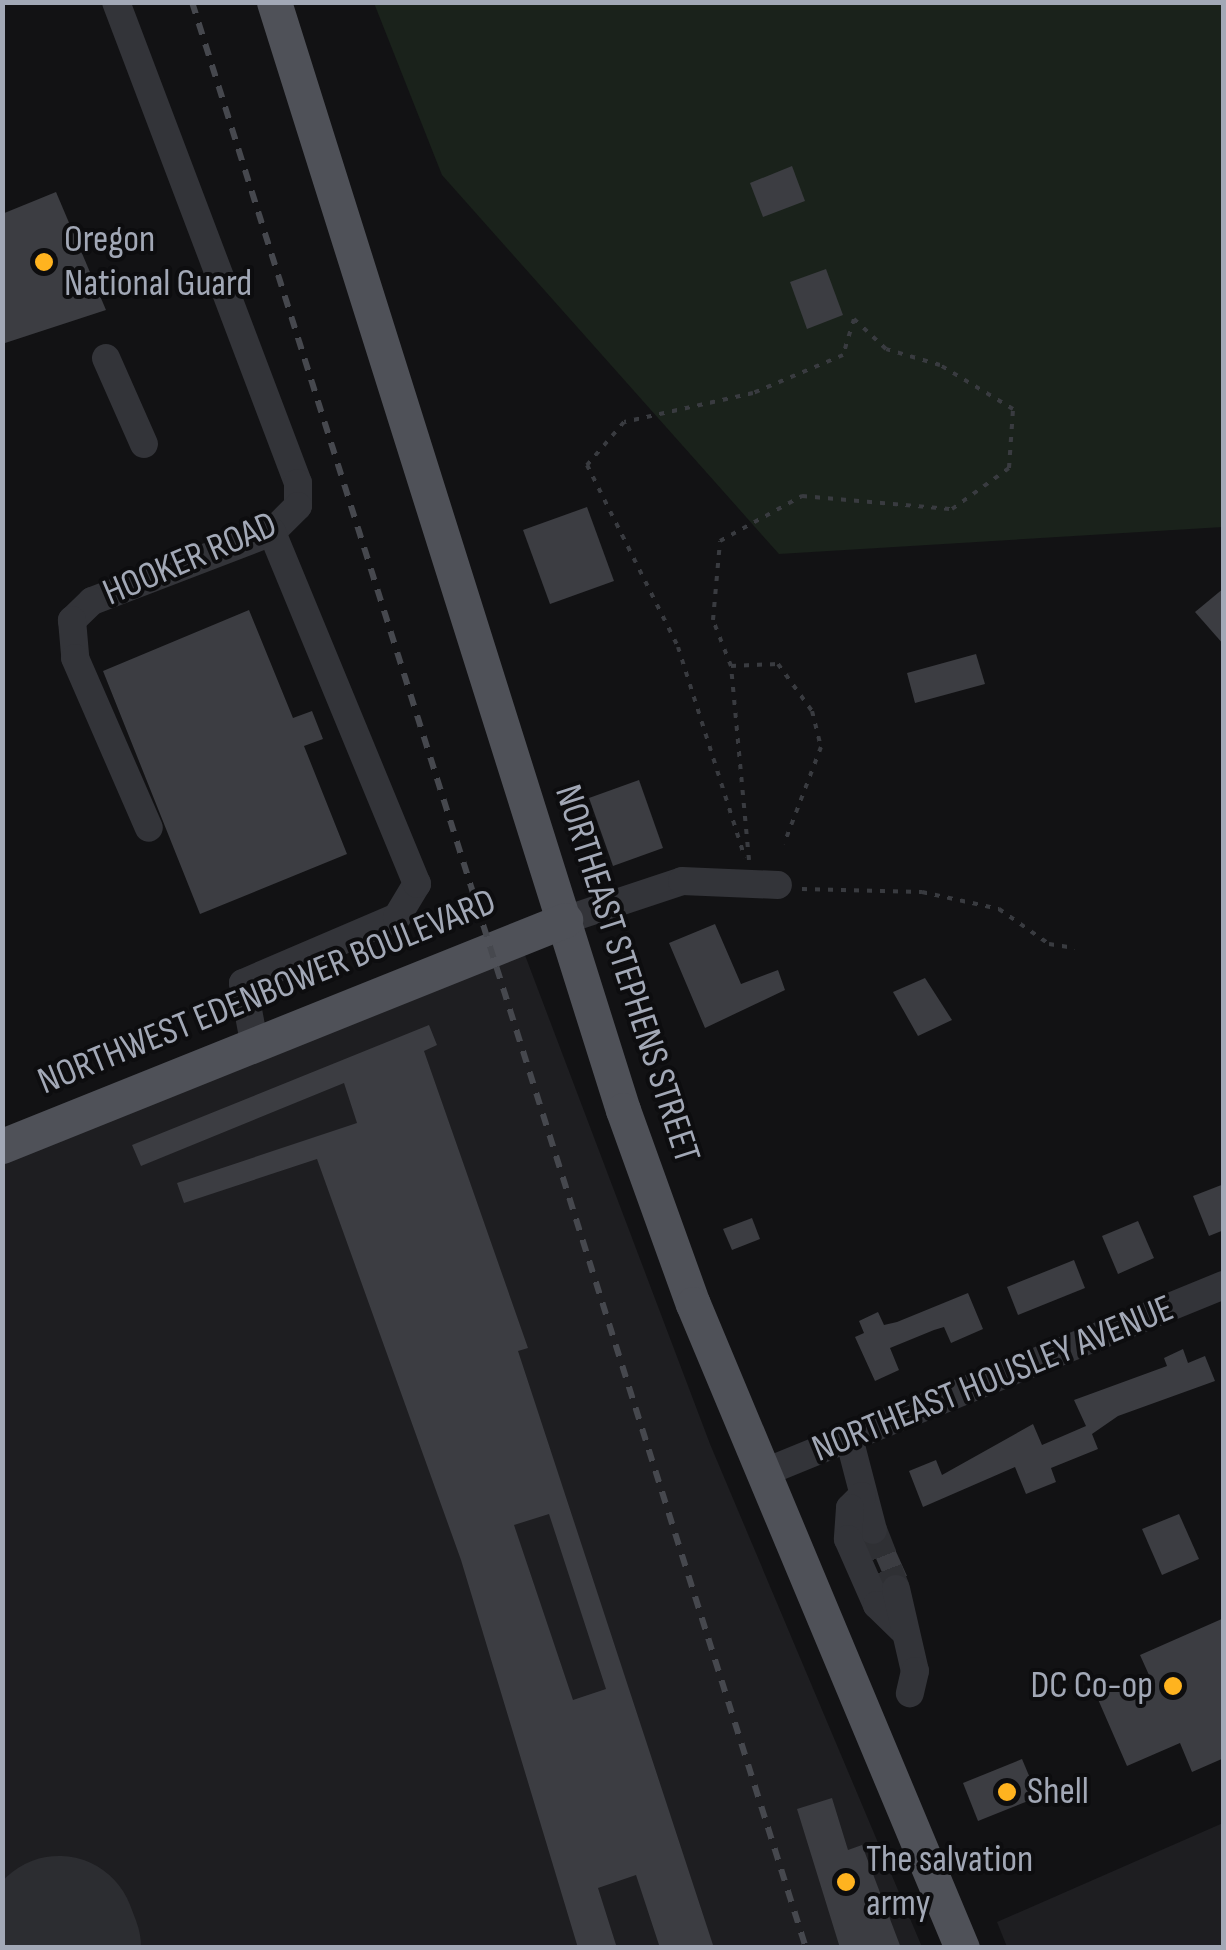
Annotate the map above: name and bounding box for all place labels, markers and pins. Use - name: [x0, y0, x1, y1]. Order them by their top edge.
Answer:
- place label: Oregon National Guard: [64, 217, 252, 306]
- marker: Oregon National Guard: [33, 251, 55, 273]
- place label: DC Co-op: [1030, 1663, 1153, 1709]
- marker: DC Co-op: [1162, 1675, 1184, 1697]
- place label: Shell: [1027, 1769, 1089, 1815]
- marker: Shell: [996, 1781, 1018, 1803]
- place label: The salvation army: [866, 1837, 1033, 1926]
- marker: The salvation army: [835, 1871, 857, 1893]

